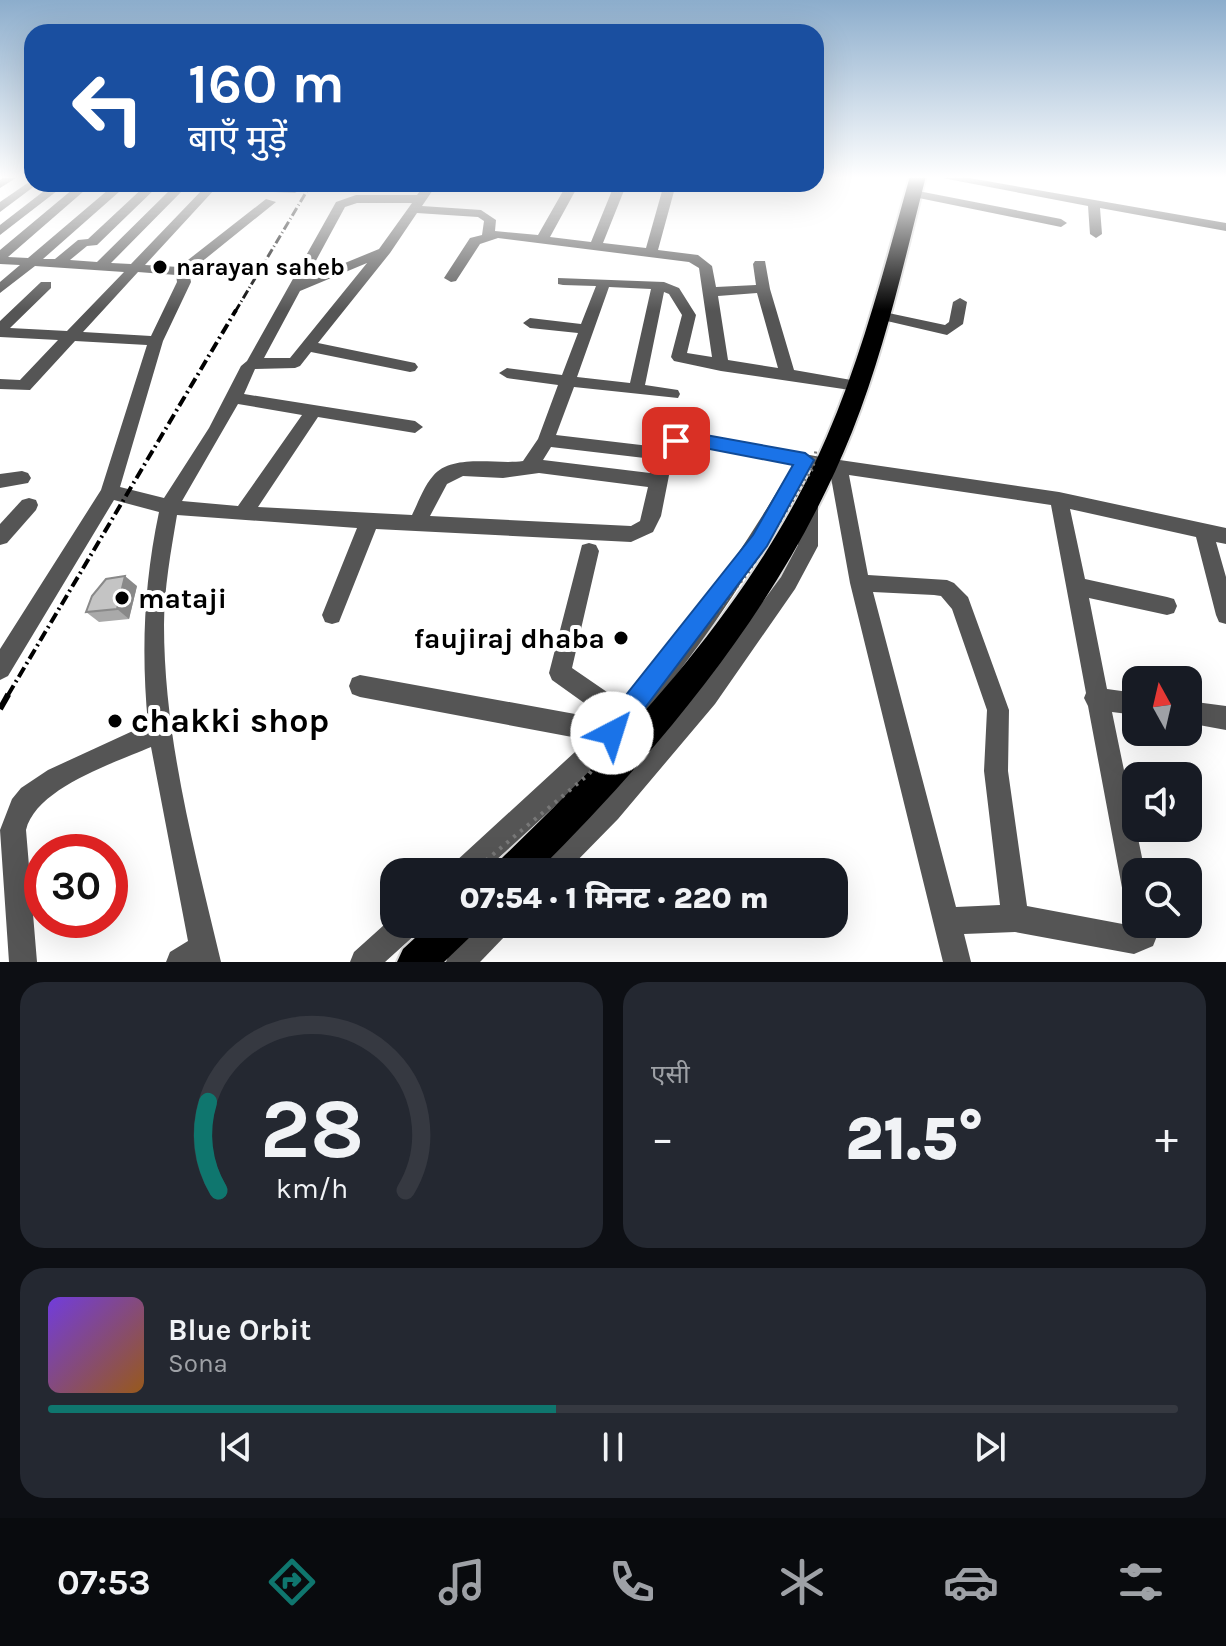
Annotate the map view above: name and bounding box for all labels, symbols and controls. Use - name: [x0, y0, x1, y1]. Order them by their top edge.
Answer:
- text: 160 m: [188, 51, 345, 116]
- icon: left: [56, 56, 160, 160]
- text: बाएँ मुड़ें: [188, 118, 287, 160]
- place label: narayan saheb: [176, 253, 345, 281]
- marker: narayan saheb: [151, 258, 169, 276]
- pin: [642, 407, 710, 475]
- icon: arrive: [654, 419, 698, 463]
- place label: mataji: [138, 582, 227, 615]
- marker: mataji: [113, 589, 131, 607]
- place label: faujiraj dhaba: [414, 622, 605, 655]
- marker: faujiraj dhaba: [612, 629, 630, 647]
- north arrow: [1122, 666, 1202, 746]
- map controls: [1122, 666, 1202, 938]
- position arrow: [570, 691, 654, 775]
- place label: chakki shop: [131, 701, 329, 741]
- marker: chakki shop: [106, 712, 124, 730]
- button: sound: [1122, 762, 1202, 842]
- speed limit sign: 30: [24, 834, 128, 938]
- button: search: [1122, 858, 1202, 938]
- text: 07:54 · 1 मिनट · 220 m: [459, 880, 769, 916]
- text: एसी: [651, 1059, 690, 1090]
- text: 28: [259, 1081, 364, 1178]
- text: 21.5°: [845, 1104, 984, 1174]
- text: −: [651, 1113, 674, 1164]
- text: +: [1155, 1113, 1178, 1164]
- text: km/h: [275, 1172, 348, 1205]
- text: Blue Orbit: [168, 1312, 311, 1348]
- text: Sona: [168, 1348, 228, 1379]
- icon: previous: [214, 1425, 258, 1469]
- icon: pause: [591, 1425, 635, 1469]
- icon: next: [968, 1425, 1012, 1469]
- icon: directions: [264, 1554, 320, 1610]
- icon: music: [434, 1554, 490, 1610]
- icon: phone: [604, 1554, 660, 1610]
- icon: climate: [774, 1554, 830, 1610]
- icon: car: [943, 1554, 999, 1610]
- icon: filters: [1113, 1554, 1169, 1610]
- text: 07:53: [57, 1561, 151, 1603]

